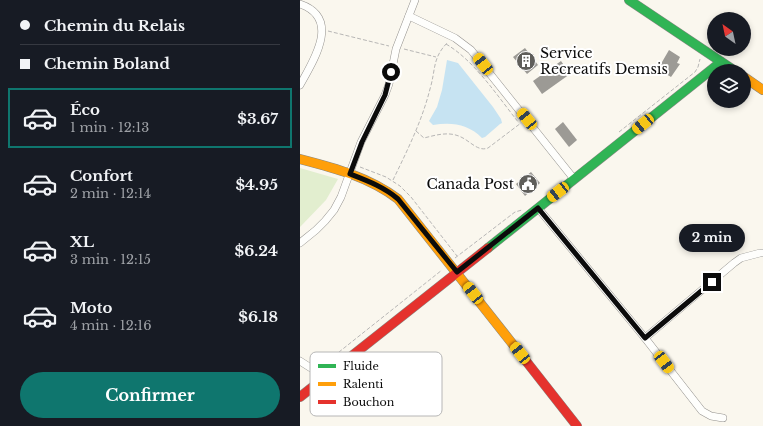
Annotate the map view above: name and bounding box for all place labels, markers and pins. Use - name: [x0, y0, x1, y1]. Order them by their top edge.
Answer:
- place label: Service Recreatifs Demsis: [540, 44, 668, 78]
- building icon: Service Recreatifs Demsis: [515, 50, 537, 72]
- public building icon: Canada Post: [517, 173, 539, 195]
- place label: Canada Post: [427, 175, 515, 193]

